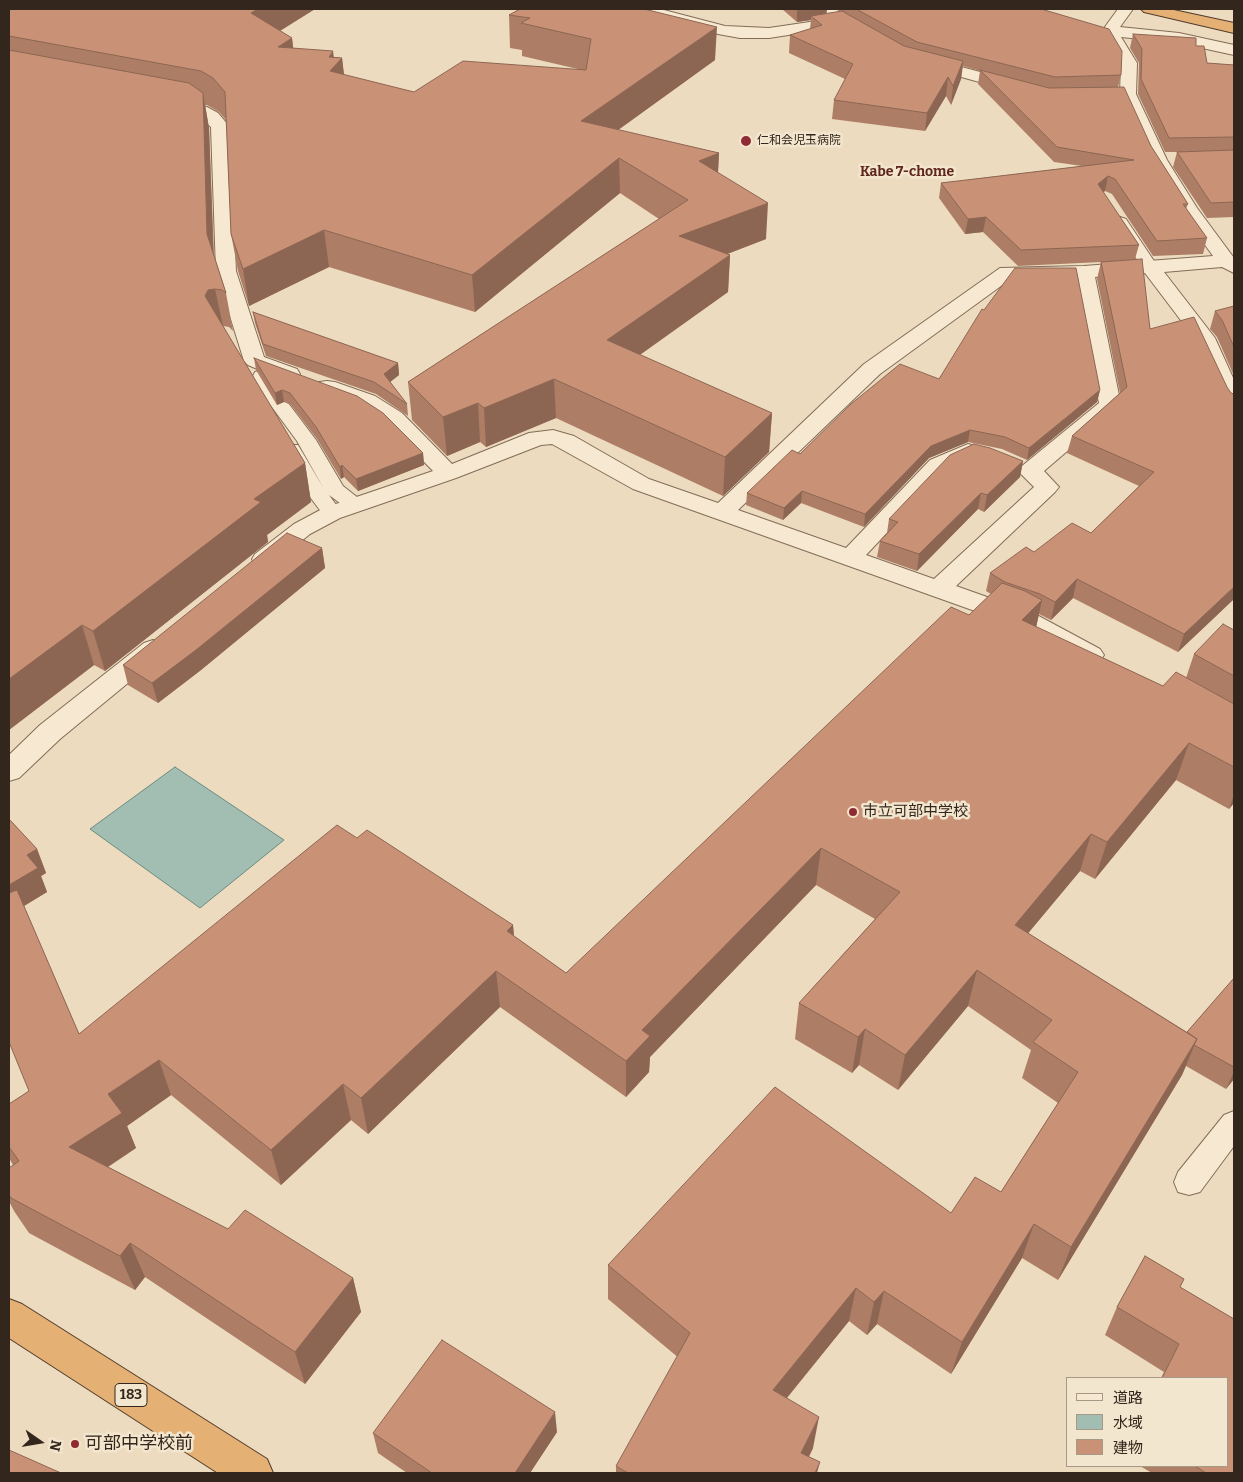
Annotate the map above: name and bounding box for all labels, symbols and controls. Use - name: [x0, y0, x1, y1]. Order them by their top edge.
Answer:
- marker: 仁和会児玉病院: [739, 134, 753, 148]
- place label: 仁和会児玉病院: [757, 134, 841, 148]
- district label: Kabe 7-chome: [860, 164, 954, 180]
- place label: 市立可部中学校: [863, 803, 968, 821]
- marker: 市立可部中学校: [847, 806, 859, 818]
- legend: [1066, 1377, 1228, 1467]
- road number: 183: [115, 1384, 147, 1406]
- text: 道路: [1113, 1389, 1143, 1407]
- text: 水域: [1113, 1414, 1143, 1432]
- north arrow: [15, 1417, 65, 1467]
- place label: 可部中学校前: [85, 1433, 193, 1455]
- text: N: [46, 1438, 65, 1453]
- marker: 可部中学校前: [69, 1438, 81, 1450]
- text: 建物: [1113, 1439, 1143, 1457]

